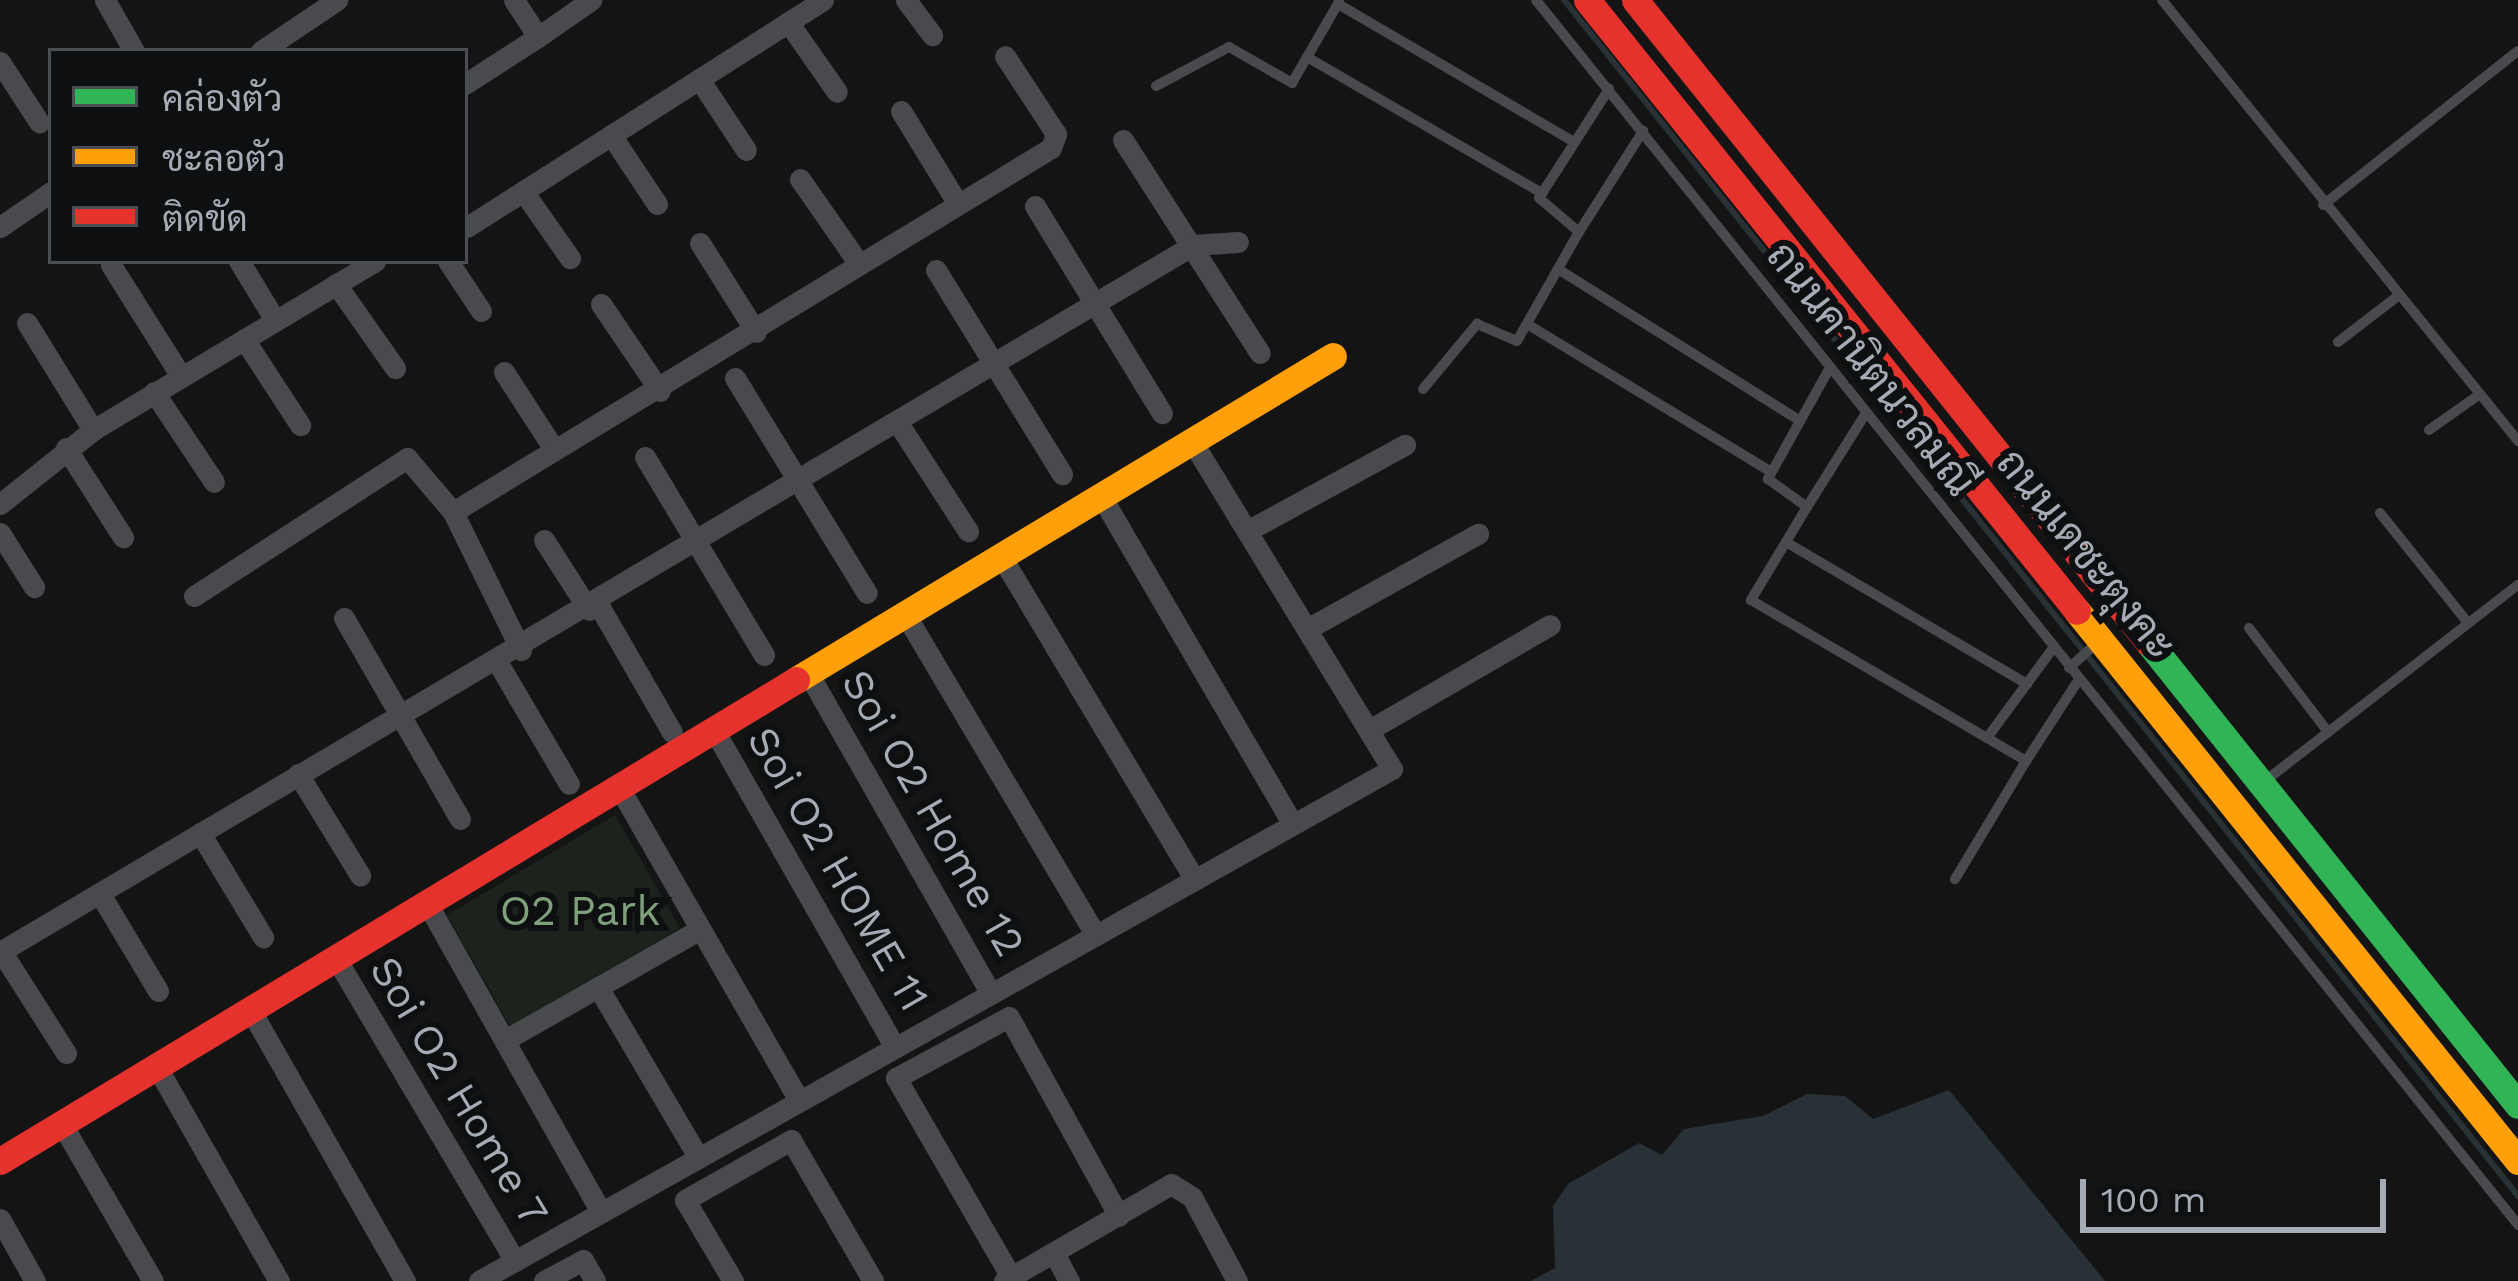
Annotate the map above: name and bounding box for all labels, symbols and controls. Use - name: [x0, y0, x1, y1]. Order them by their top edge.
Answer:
- legend: [48, 48, 468, 264]
- text: คล่องตัว: [162, 78, 282, 120]
- text: ชะลอตัว: [162, 138, 285, 180]
- text: ติดขัด: [162, 198, 248, 240]
- street label: ถนนคานิตนวลมณี: [1756, 232, 1986, 506]
- street label: ถนนเดชะตุงคะ: [1986, 439, 2186, 669]
- street label: Soi O2 Home 12: [830, 661, 1036, 965]
- street label: Soi O2 HOME 11: [736, 718, 940, 1020]
- park label: O2 Park: [500, 886, 660, 936]
- street label: Soi O2 Home 7: [359, 947, 559, 1235]
- scale bar: [2086, 1155, 2392, 1229]
- text: 100 m: [2101, 1179, 2206, 1221]

